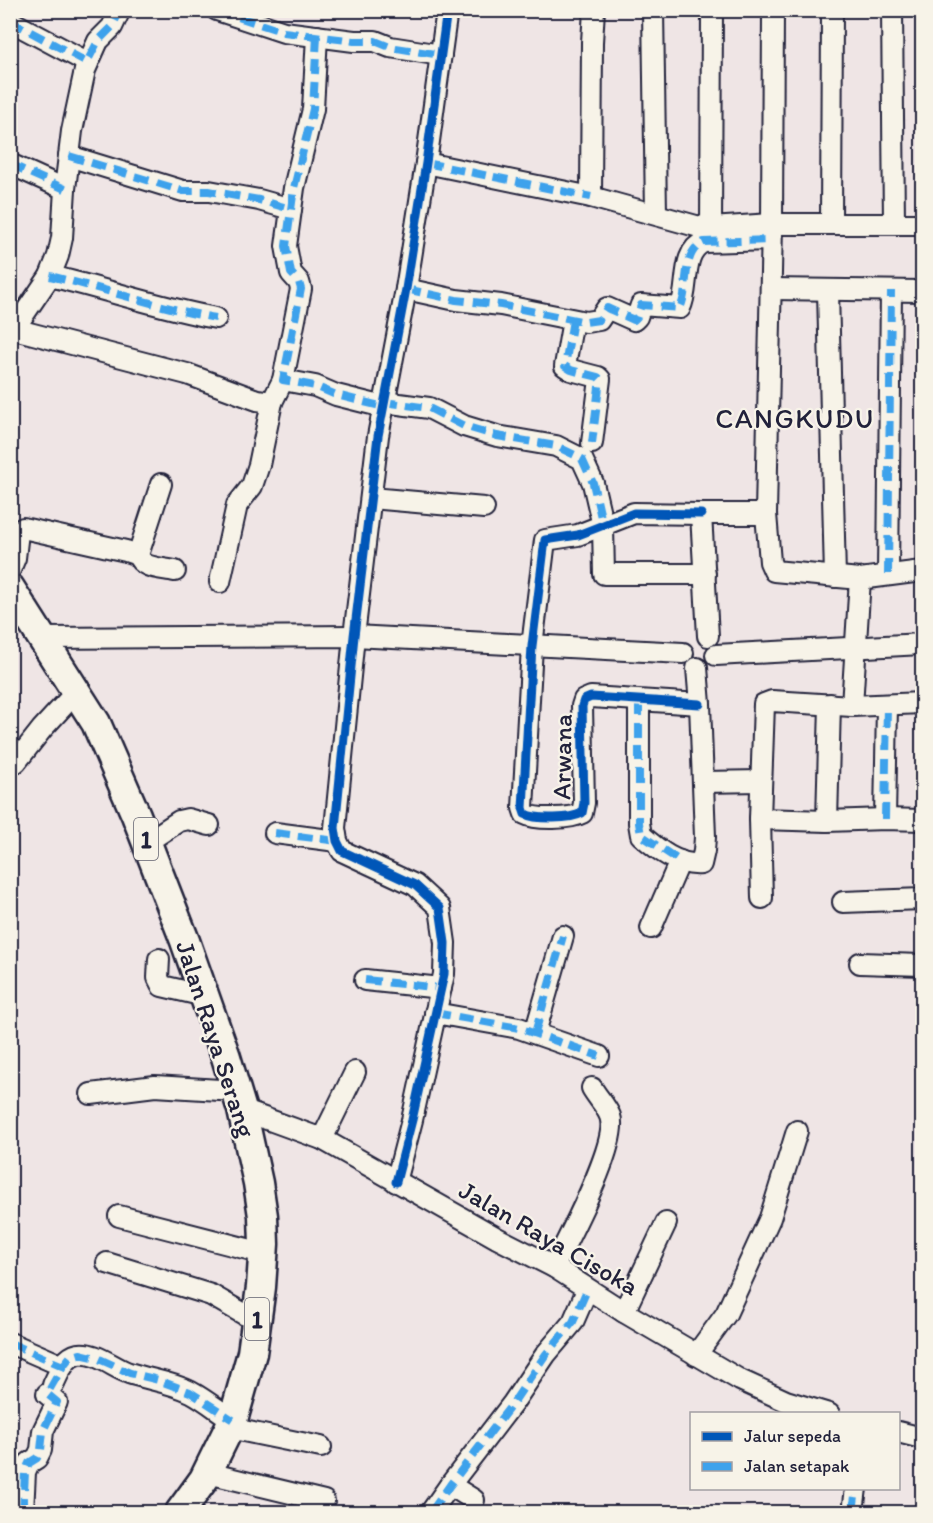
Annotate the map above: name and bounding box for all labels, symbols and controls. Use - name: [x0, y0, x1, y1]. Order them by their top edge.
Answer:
- district label: CANGKUDU: [715, 401, 875, 435]
- street label: Arwana: [545, 714, 579, 800]
- road number: 1: [134, 818, 158, 860]
- street label: Jalan Raya Serang: [169, 937, 263, 1142]
- street label: Jalan Raya Cisoka: [454, 1174, 645, 1303]
- road number: 1: [245, 1298, 269, 1340]
- legend: [690, 1412, 900, 1490]
- text: Jalur sepeda: [744, 1425, 841, 1447]
- text: Jalan setapak: [744, 1455, 850, 1477]

